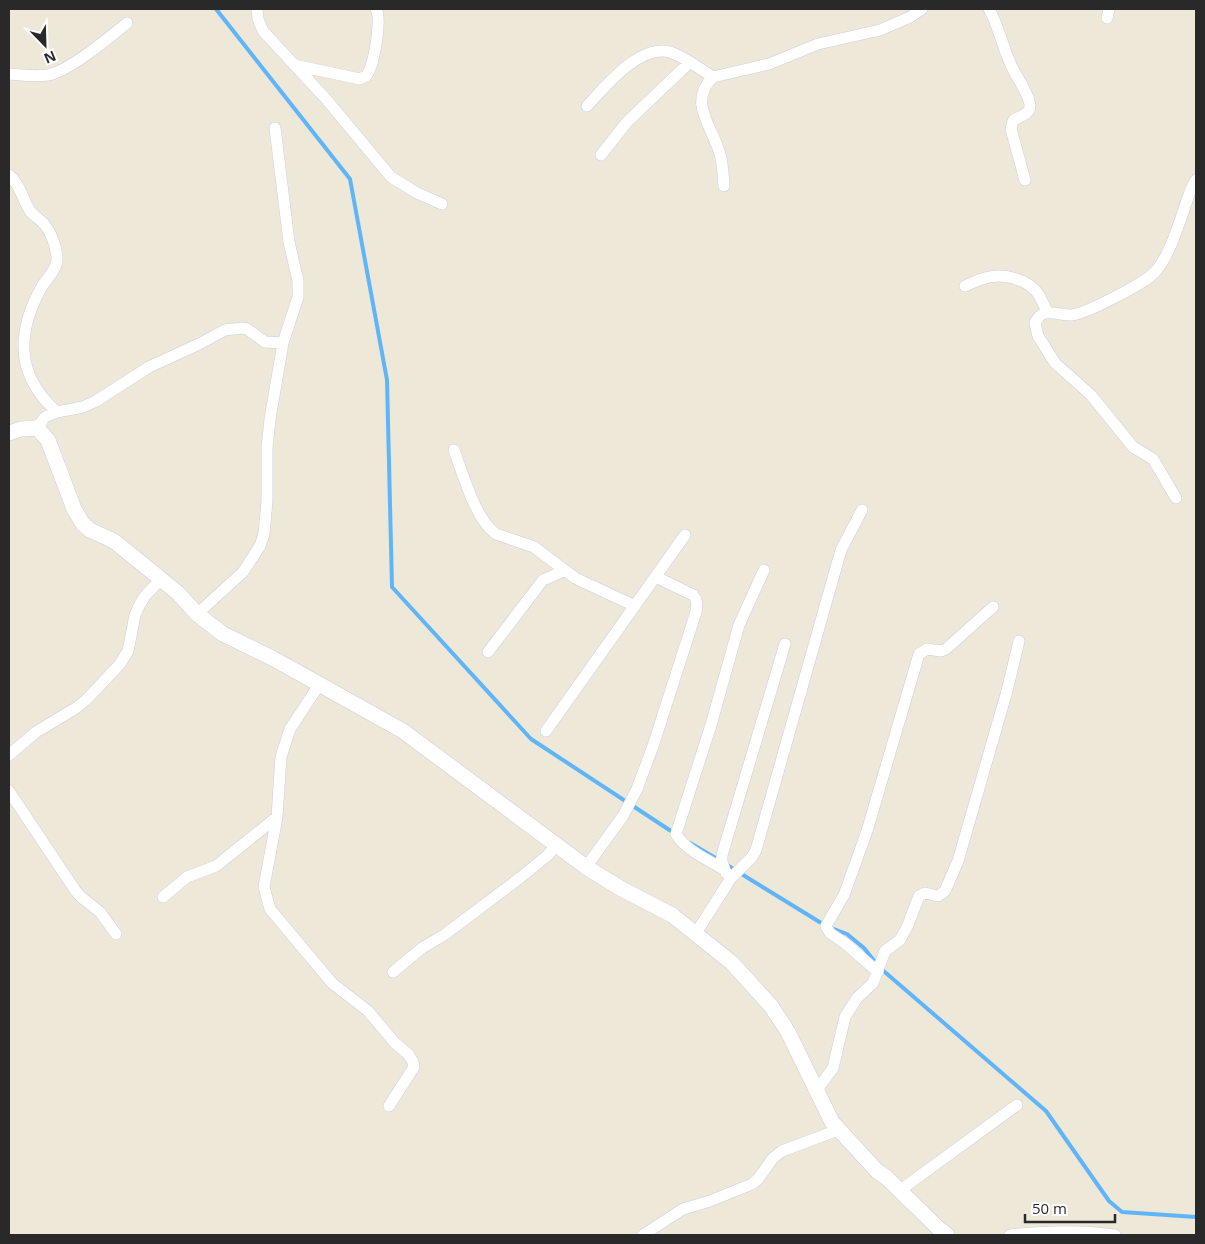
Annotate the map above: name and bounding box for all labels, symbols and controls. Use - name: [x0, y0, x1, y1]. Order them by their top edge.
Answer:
- north arrow: [20, 20, 70, 70]
- text: N: [41, 46, 59, 68]
- scale bar: [1025, 1192, 1115, 1224]
- text: 50 m: [1032, 1198, 1067, 1218]

